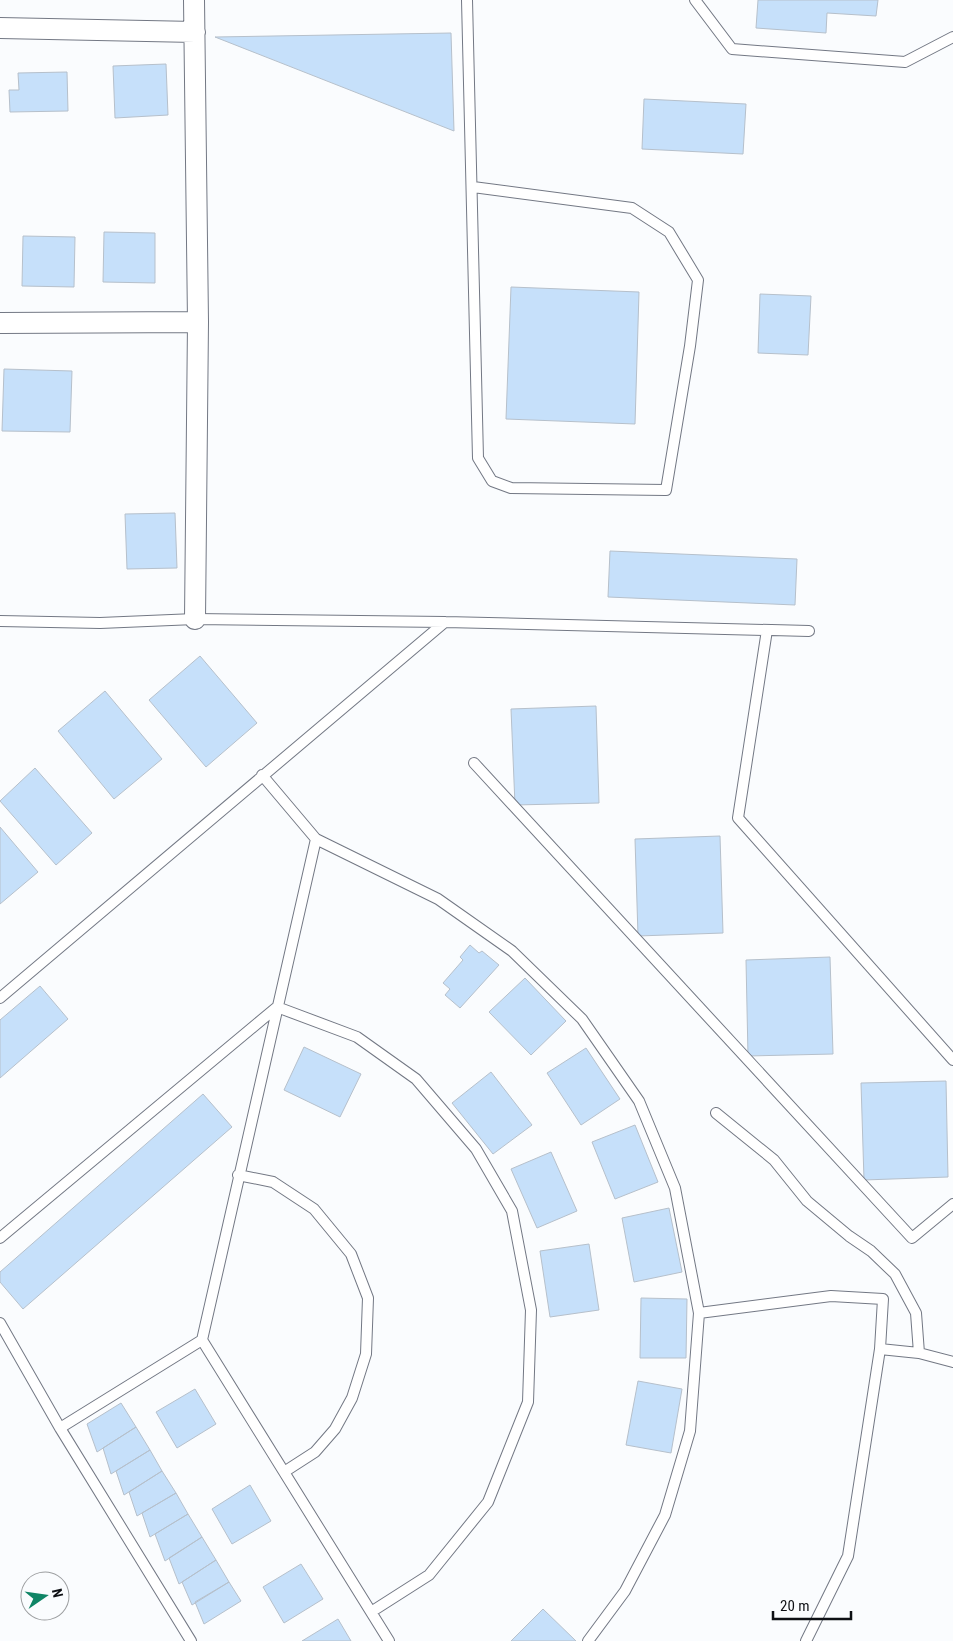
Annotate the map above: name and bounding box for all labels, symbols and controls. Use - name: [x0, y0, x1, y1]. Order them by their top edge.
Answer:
- north arrow: [20, 1571, 70, 1621]
- text: N: [49, 1587, 66, 1599]
- scale bar: [773, 1588, 850, 1620]
- text: 20 m: [780, 1597, 810, 1615]

